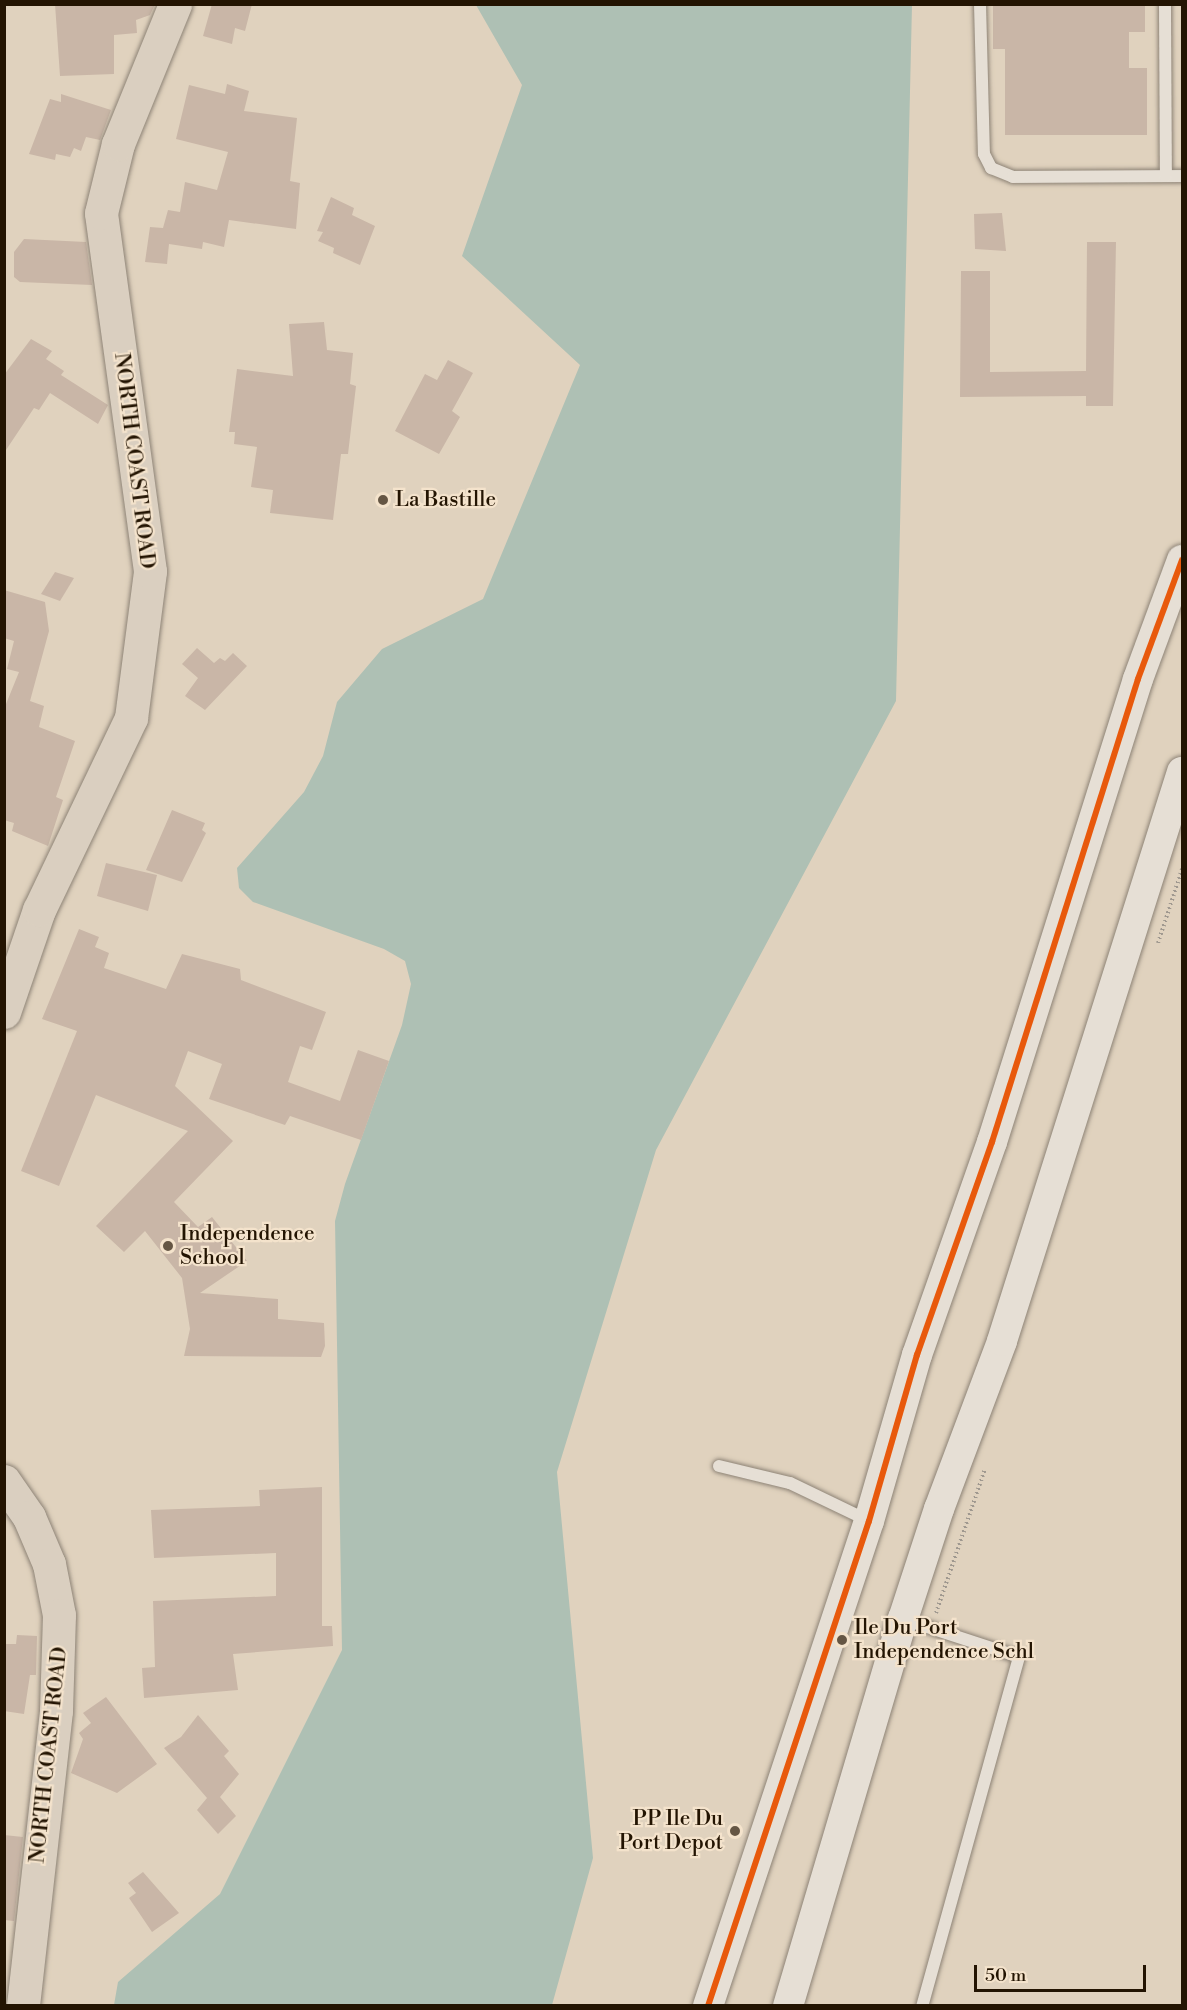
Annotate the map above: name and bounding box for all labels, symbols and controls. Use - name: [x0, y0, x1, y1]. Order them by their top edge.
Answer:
- street label: NORTH COAST ROAD: [108, 351, 160, 571]
- place label: La Bastille: [395, 487, 496, 513]
- marker: La Bastille: [376, 493, 390, 507]
- place label: Independence School: [180, 1221, 315, 1271]
- marker: Independence School: [161, 1239, 175, 1253]
- place label: Ile Du Port Independence Schl: [854, 1615, 1034, 1665]
- marker: Ile Du Port Independence Schl: [835, 1633, 849, 1647]
- street label: NORTH COAST ROAD: [25, 1645, 73, 1865]
- place label: PP Ile Du Port Depot: [619, 1806, 723, 1856]
- marker: PP Ile Du Port Depot: [728, 1824, 742, 1838]
- scale bar: [977, 1953, 1150, 1991]
- text: 50 m: [985, 1964, 1026, 1987]

